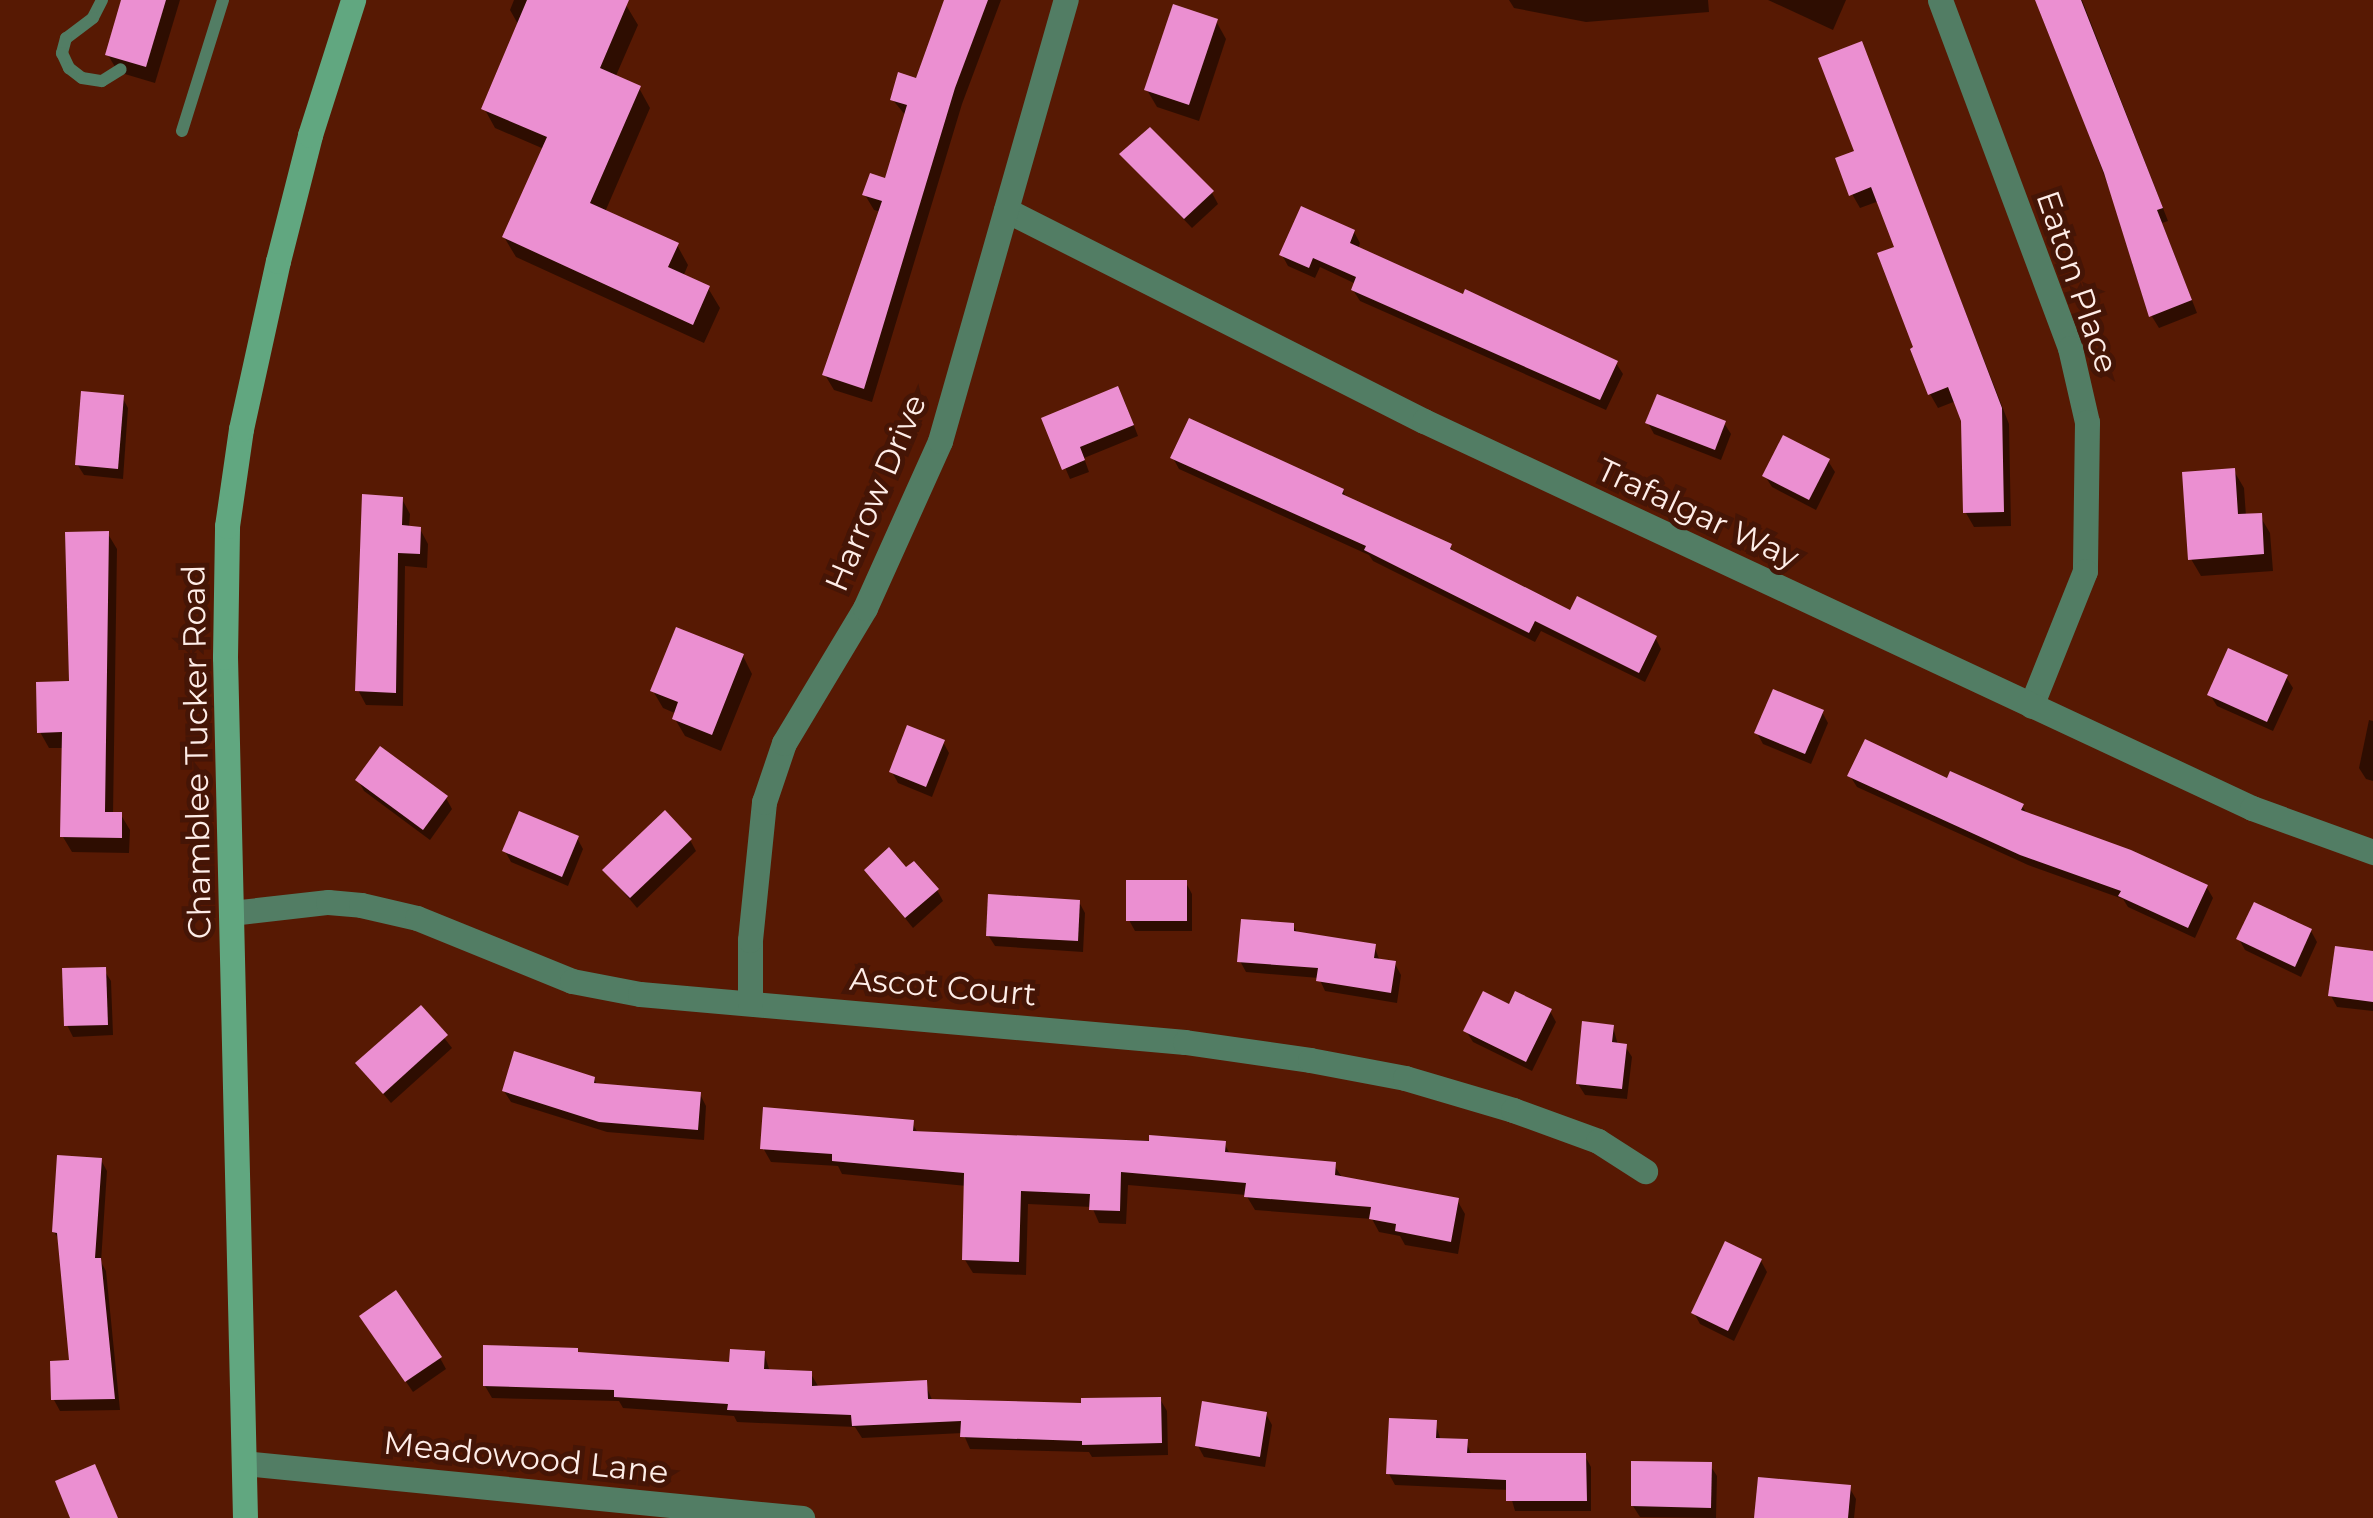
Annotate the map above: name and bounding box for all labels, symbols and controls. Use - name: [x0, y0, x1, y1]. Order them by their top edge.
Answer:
- street label: Eaton Place: [2028, 186, 2126, 378]
- street label: Harrow Drive: [817, 389, 935, 597]
- street label: Trafalgar Way: [1591, 451, 1805, 577]
- street label: Chamblee Tucker Road: [175, 565, 219, 939]
- street label: Ascot Court: [848, 960, 1038, 1014]
- street label: Meadowood Lane: [382, 1424, 670, 1492]

